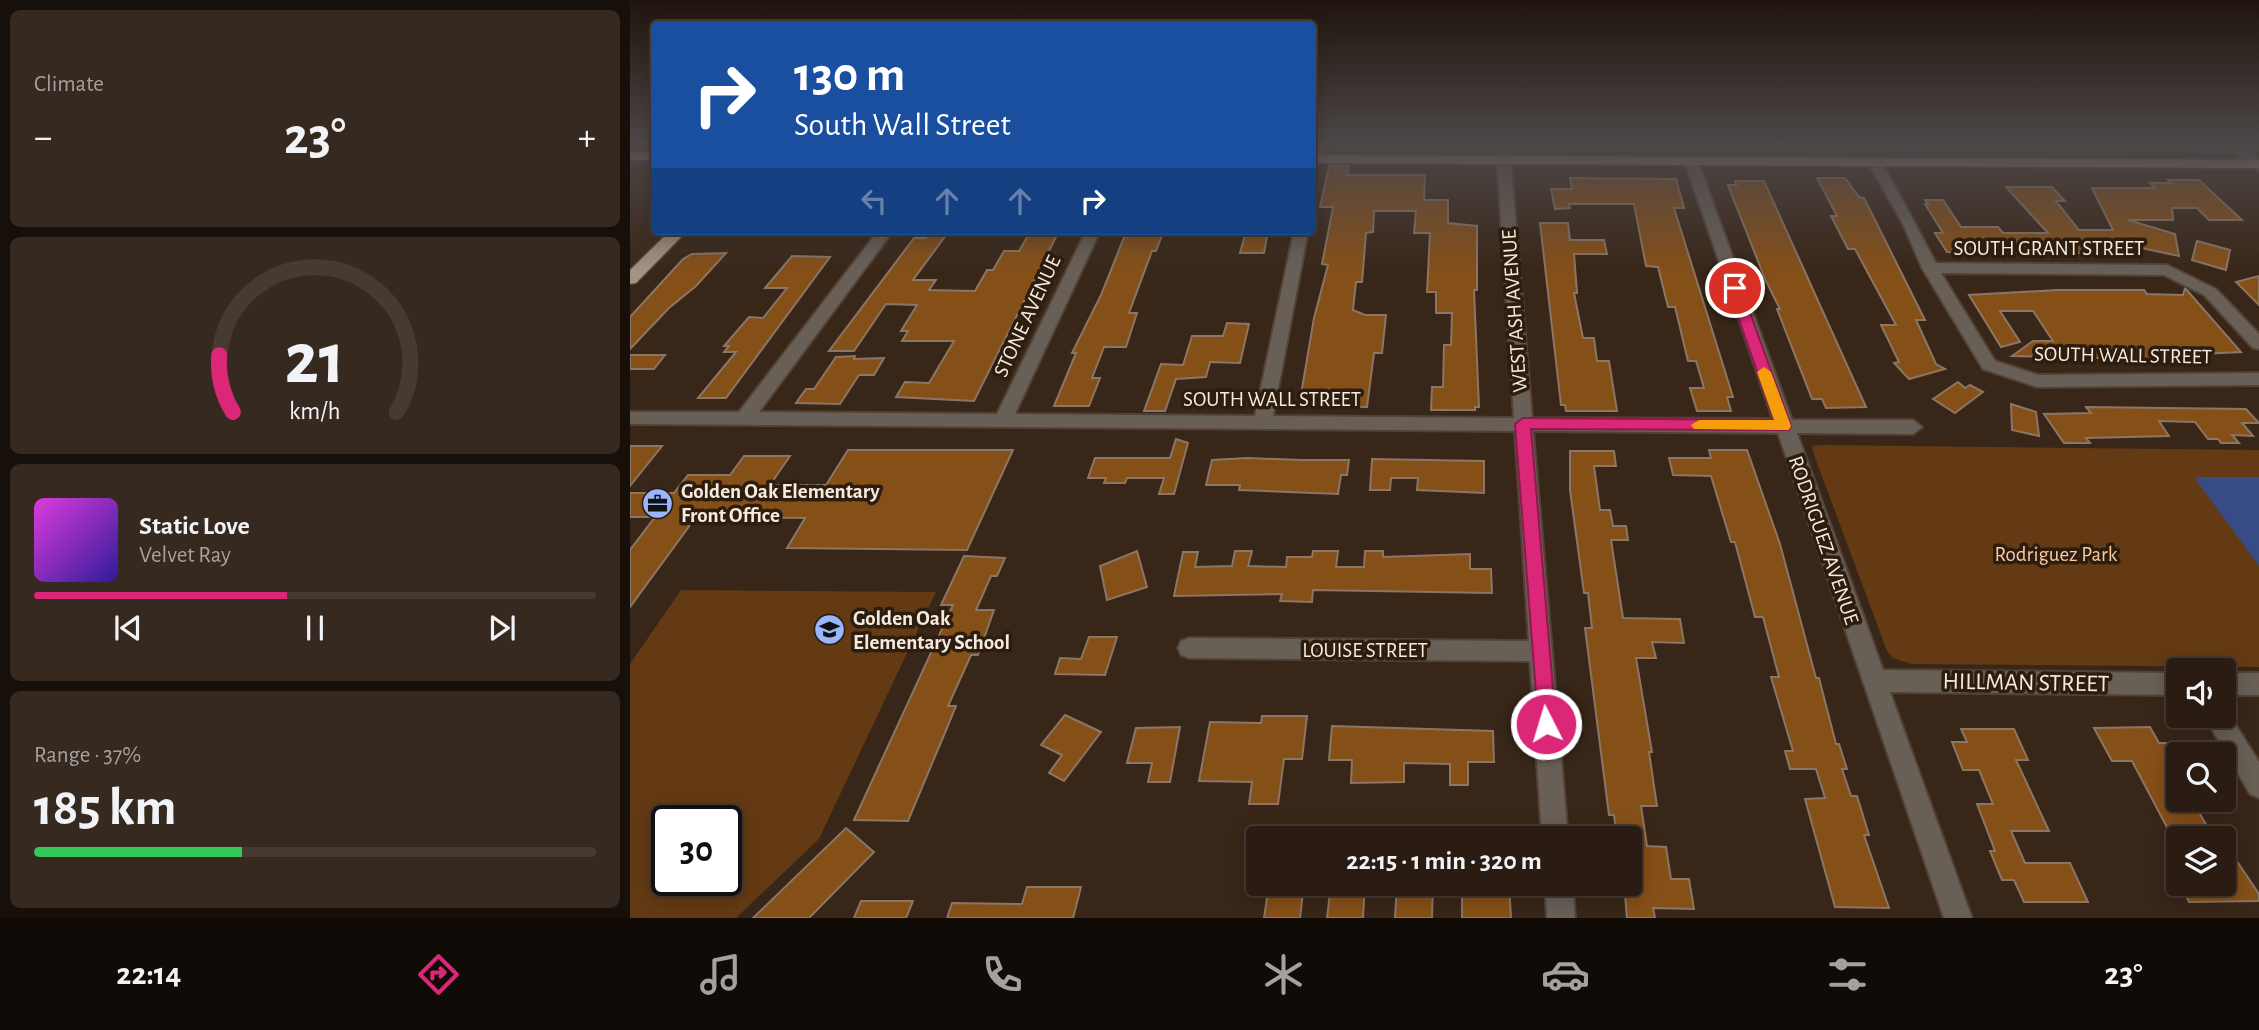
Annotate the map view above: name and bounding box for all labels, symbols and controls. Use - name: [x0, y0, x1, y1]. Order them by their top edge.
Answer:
- icon: right: [679, 49, 770, 140]
- text: 130 m: [794, 51, 905, 100]
- text: Climate: [34, 73, 104, 96]
- text: South Wall Street: [794, 109, 1011, 141]
- text: 23°: [284, 111, 346, 163]
- text: −: [34, 119, 52, 157]
- text: +: [578, 119, 596, 157]
- icon: left: [855, 182, 893, 220]
- icon: ahead: [928, 182, 966, 220]
- icon: ahead: [1001, 182, 1039, 220]
- icon: right: [1074, 182, 1112, 220]
- street label: WEST ASH AVENUE: [1498, 229, 1531, 393]
- street label: SOUTH GRANT STREET: [1954, 238, 2144, 259]
- street label: STONE AVENUE: [990, 252, 1065, 380]
- pin: [1705, 258, 1765, 318]
- icon: arrive: [1716, 269, 1754, 307]
- text: 21: [285, 324, 345, 397]
- street label: SOUTH WALL STREET: [2034, 343, 2212, 368]
- street label: SOUTH WALL STREET: [1183, 389, 1361, 410]
- text: km/h: [289, 398, 341, 423]
- street label: RODRIGUEZ AVENUE: [1785, 453, 1862, 627]
- place label: Golden Oak Elementary Front Office: [681, 481, 880, 526]
- office icon: Golden Oak Elementary Front Office: [641, 486, 675, 520]
- text: Static Love: [139, 513, 250, 539]
- text: Velvet Ray: [139, 544, 231, 567]
- park label: Rodriguez Park: [1995, 544, 2118, 565]
- place label: Golden Oak Elementary School: [853, 608, 1010, 653]
- icon: previous: [109, 609, 147, 647]
- icon: pause: [296, 609, 334, 647]
- icon: next: [483, 609, 521, 647]
- school or university icon: Golden Oak Elementary School: [813, 613, 847, 647]
- street label: LOUISE STREET: [1302, 640, 1428, 661]
- map controls: [2166, 658, 2236, 896]
- button: sound: [2166, 658, 2236, 728]
- street label: HILLMAN STREET: [1942, 670, 2110, 696]
- position arrow: [1509, 687, 1583, 761]
- button: search: [2166, 742, 2236, 812]
- text: Range · 37%: [34, 744, 141, 767]
- text: 185 km: [34, 782, 176, 834]
- speed limit sign: 30: [651, 805, 742, 896]
- button: layers: [2166, 826, 2236, 896]
- text: 22:15 · 1 min · 320 m: [1346, 848, 1542, 874]
- icon: directions: [414, 950, 463, 999]
- icon: music: [696, 950, 745, 999]
- icon: phone: [978, 950, 1027, 999]
- icon: climate: [1259, 950, 1308, 999]
- icon: car: [1541, 950, 1590, 999]
- icon: filters: [1823, 950, 1872, 999]
- text: 22:14: [116, 958, 181, 990]
- text: 23°: [2104, 958, 2143, 990]

